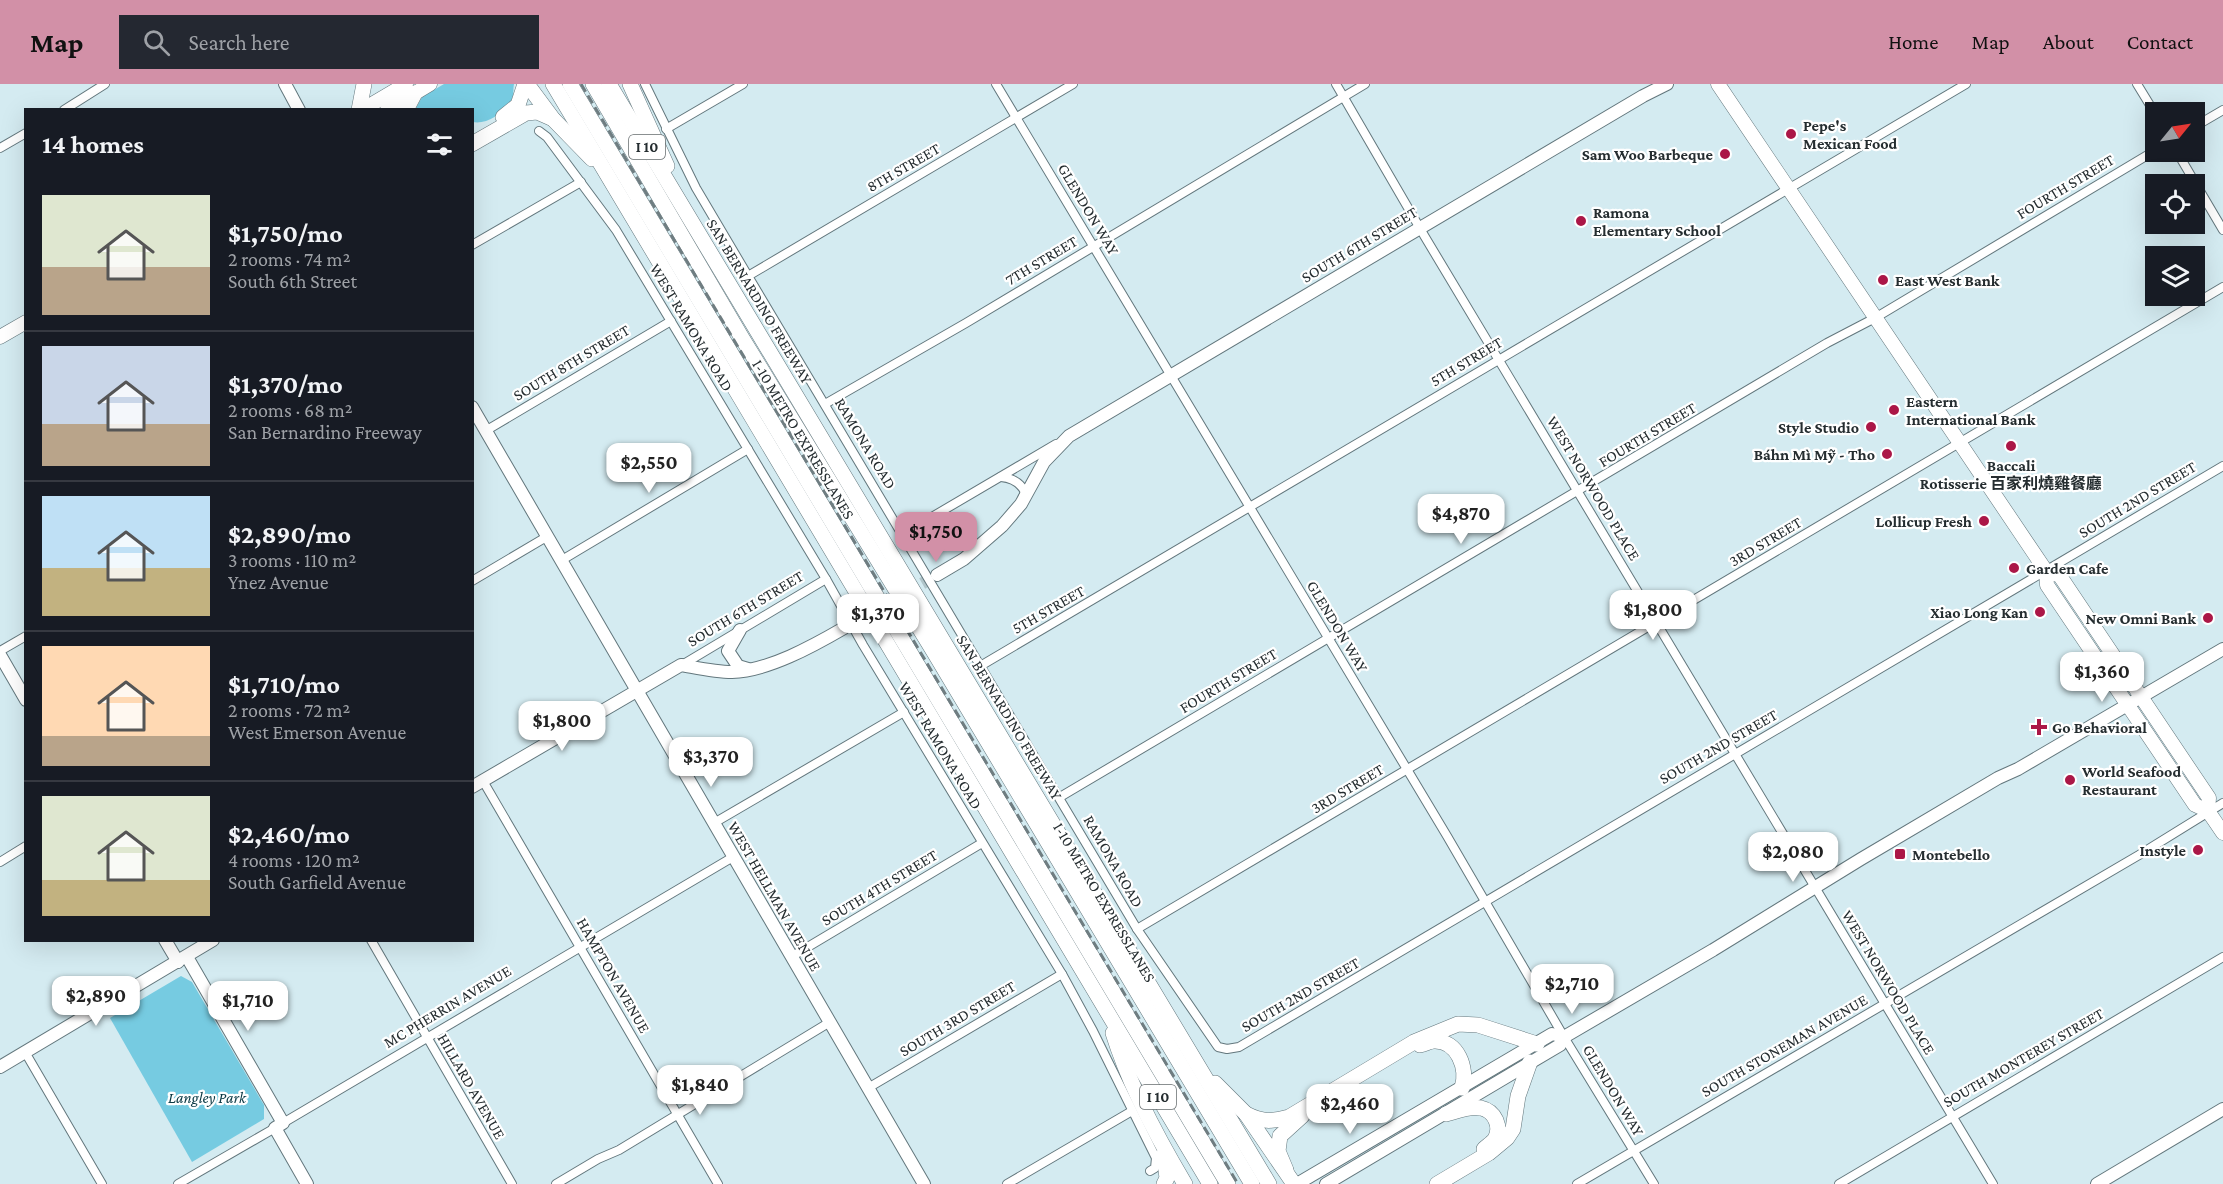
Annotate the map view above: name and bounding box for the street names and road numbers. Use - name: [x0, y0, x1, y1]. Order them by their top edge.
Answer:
- road number: I 10: [629, 135, 665, 159]
- street label: 8TH STREET: [864, 139, 943, 195]
- street label: FOURTH STREET: [2013, 150, 2117, 222]
- street label: GLENDON WAY: [1055, 161, 1123, 258]
- street label: SOUTH 6TH STREET: [1298, 203, 1420, 286]
- street label: SAN BERNARDINO FREEWAY: [703, 216, 816, 387]
- street label: 7TH STREET: [1002, 232, 1080, 288]
- street label: WEST RAMONA ROAD: [647, 260, 736, 394]
- street label: SOUTH 8TH STREET: [510, 321, 633, 404]
- street label: 5TH STREET: [1427, 333, 1505, 389]
- street label: I-10 METRO EXPRESSLANES: [749, 357, 858, 522]
- street label: RAMONA ROAD: [832, 395, 899, 492]
- street label: FOURTH STREET: [1595, 398, 1699, 470]
- street label: WEST NORWOOD PLACE: [1544, 413, 1644, 564]
- street label: SOUTH 2ND STREET: [2076, 458, 2199, 541]
- street label: 3RD STREET: [1726, 513, 1805, 570]
- street label: SOUTH 6TH STREET: [684, 567, 806, 650]
- street label: GLENDON WAY: [1304, 578, 1372, 675]
- street label: 5TH STREET: [1009, 582, 1088, 637]
- street label: SAN BERNARDINO FREEWAY: [953, 632, 1066, 803]
- street label: FOURTH STREET: [1176, 644, 1280, 716]
- street label: WEST RAMONA ROAD: [896, 678, 985, 812]
- street label: SOUTH 2ND STREET: [1656, 706, 1781, 787]
- street label: 3RD STREET: [1308, 760, 1387, 817]
- street label: RAMONA ROAD: [1080, 812, 1147, 910]
- street label: WEST HELLMAN AVENUE: [725, 818, 825, 974]
- street label: I-10 METRO EXPRESSLANES: [1050, 820, 1159, 985]
- street label: SOUTH 4TH STREET: [818, 846, 941, 929]
- street label: WEST NORWOOD PLACE: [1839, 907, 1939, 1058]
- street label: HAMPTON AVENUE: [574, 915, 654, 1036]
- street label: SOUTH 2ND STREET: [1238, 954, 1363, 1035]
- street label: MC PHERRIN AVENUE: [381, 962, 514, 1051]
- street label: SOUTH 3RD STREET: [896, 977, 1018, 1060]
- street label: SOUTH STONEMAN AVENUE: [1698, 991, 1871, 1100]
- street label: SOUTH MONTEREY STREET: [1940, 1004, 2107, 1110]
- street label: HILLARD AVENUE: [434, 1030, 509, 1142]
- street label: GLENDON WAY: [1580, 1042, 1648, 1139]
- road number: I 10: [1140, 1085, 1176, 1109]

